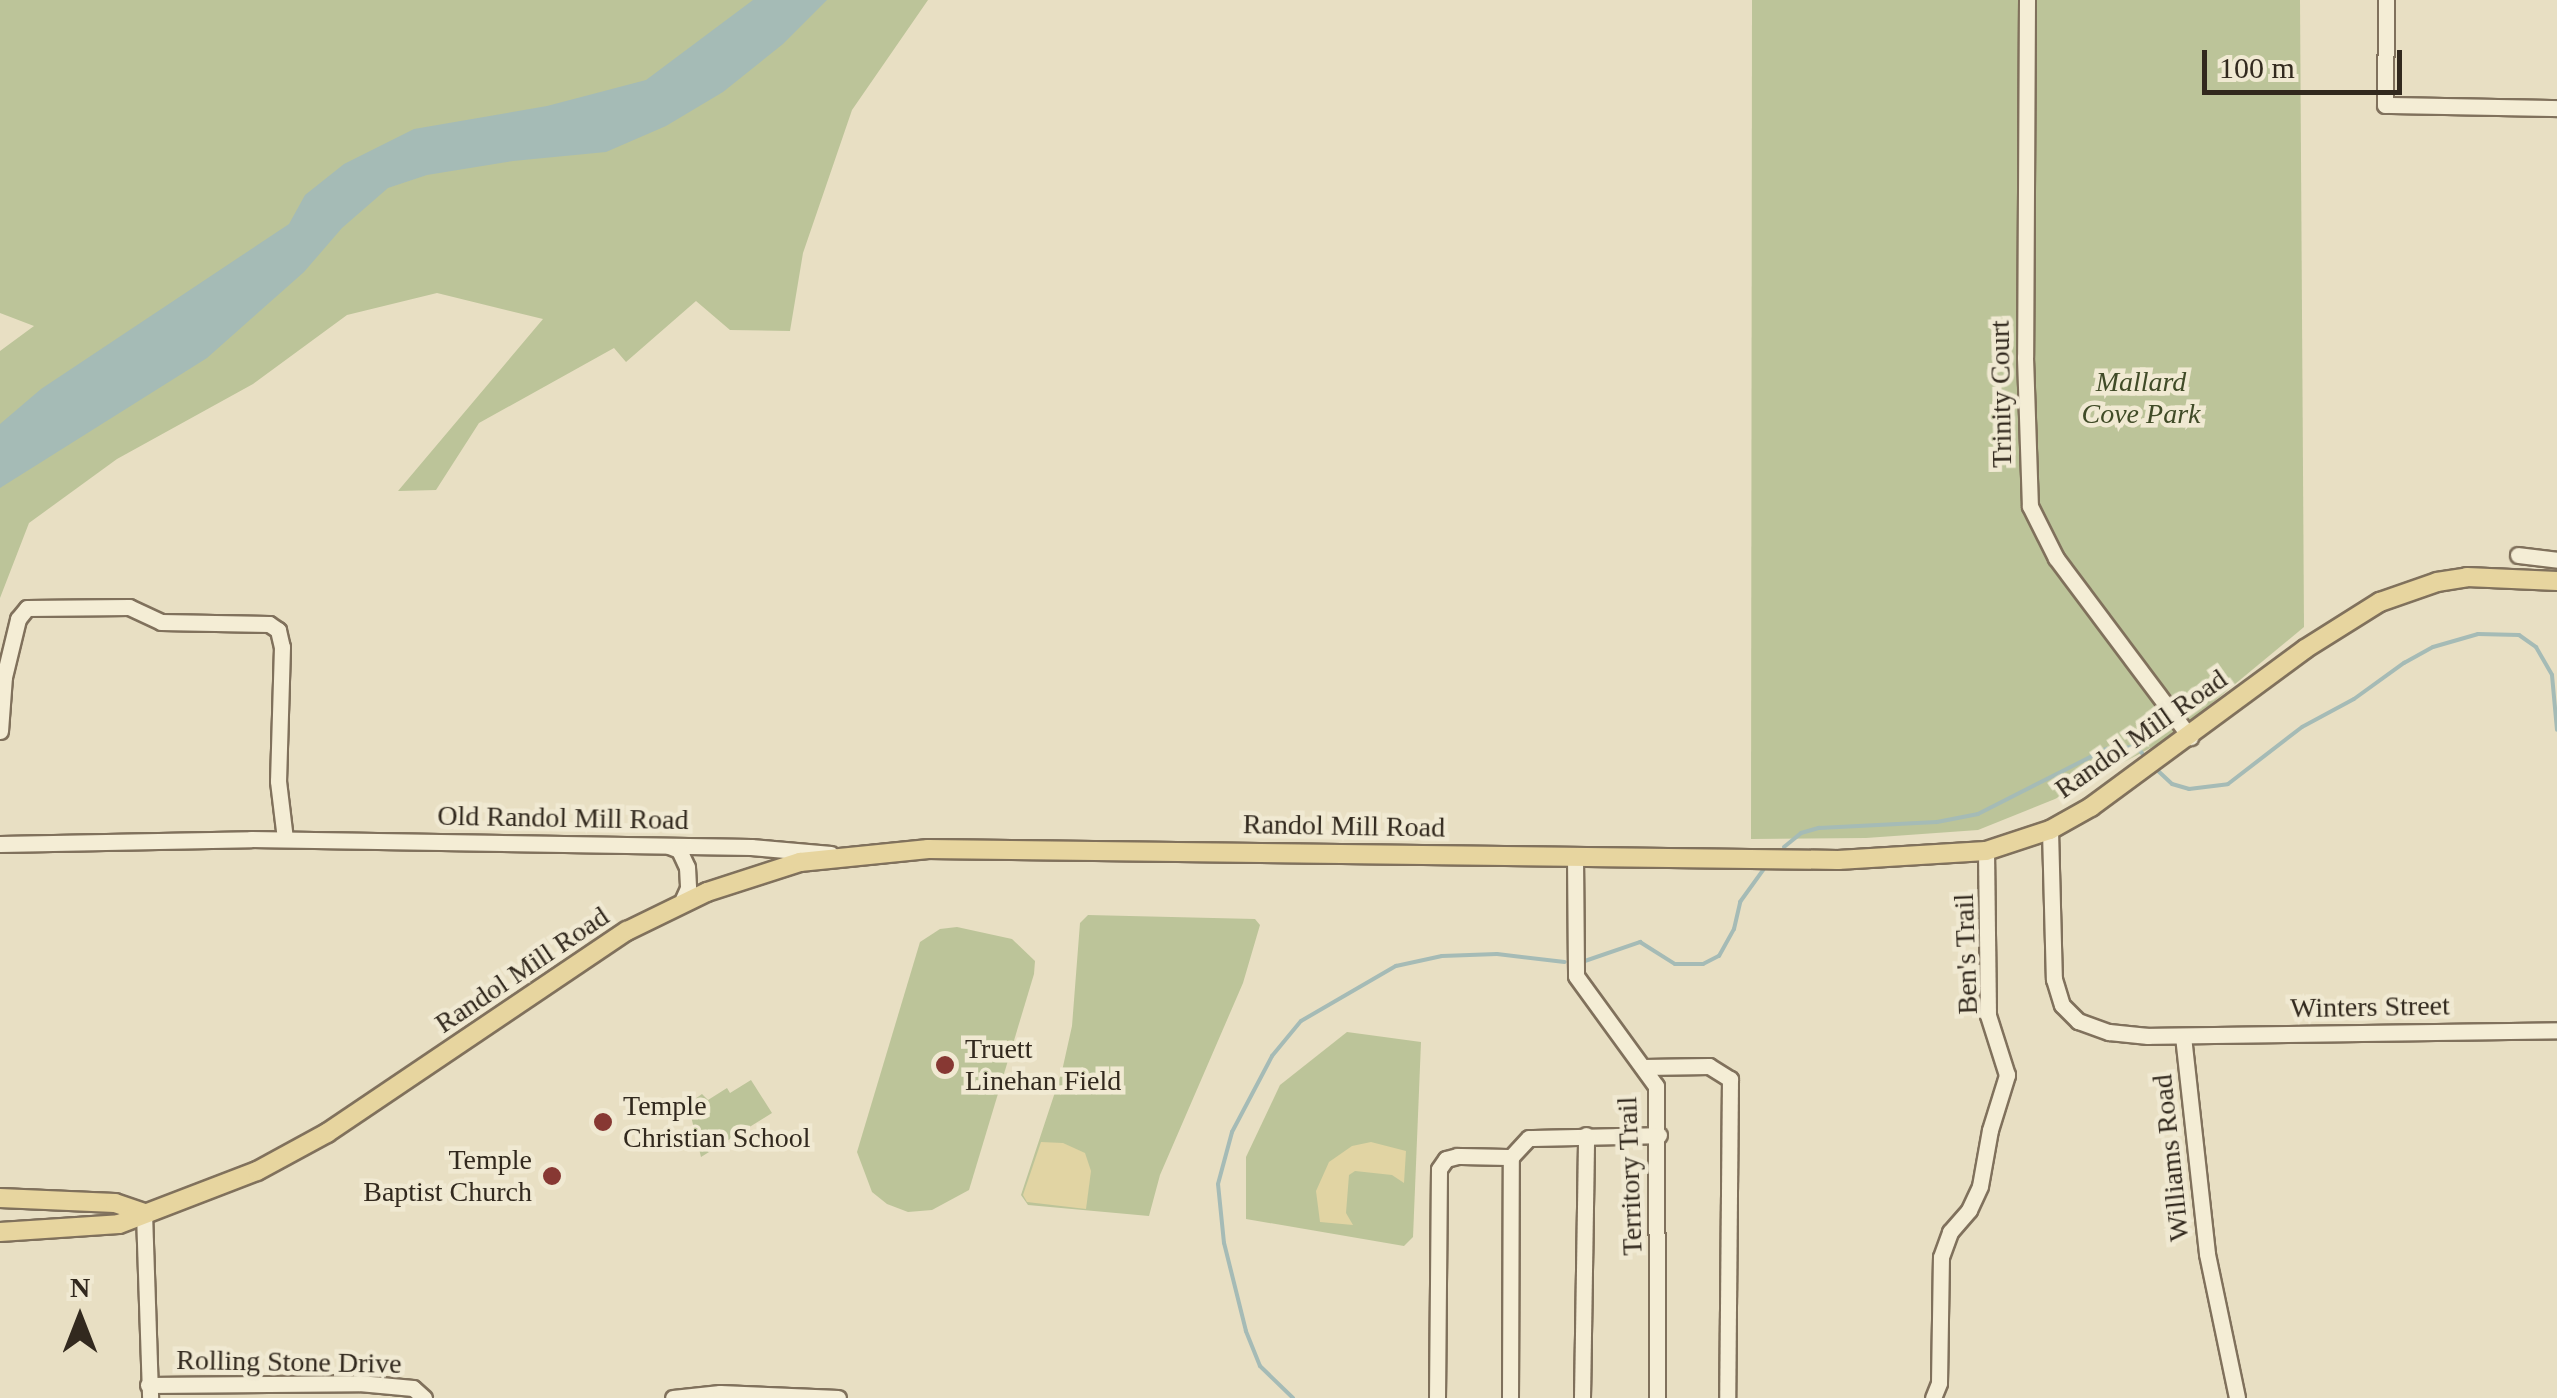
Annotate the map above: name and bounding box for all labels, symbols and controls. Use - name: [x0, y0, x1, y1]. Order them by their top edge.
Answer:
- scale bar: [2207, 30, 2407, 92]
- text: 100 m: [2219, 51, 2295, 84]
- street label: Trinity Court: [1983, 320, 2019, 468]
- park label: Mallard Cove Park: [2082, 365, 2200, 431]
- street label: Randol Mill Road: [2049, 662, 2233, 806]
- street label: Old Randol Mill Road: [437, 799, 689, 837]
- street label: Randol Mill Road: [1243, 807, 1445, 845]
- street label: Ben's Trail: [1947, 893, 1985, 1015]
- street label: Randol Mill Road: [429, 900, 615, 1040]
- street label: Winters Street: [2290, 989, 2450, 1025]
- place label: Truett Linehan Field: [965, 1032, 1121, 1098]
- marker: Truett Linehan Field: [934, 1054, 956, 1076]
- street label: Williams Road: [2146, 1073, 2196, 1243]
- place label: Temple Christian School: [623, 1089, 810, 1155]
- street label: Territory Trail: [1610, 1096, 1650, 1256]
- marker: Temple Christian School: [592, 1111, 614, 1133]
- place label: Temple Baptist Church: [363, 1143, 532, 1209]
- marker: Temple Baptist Church: [541, 1165, 563, 1187]
- north arrow: [30, 1268, 130, 1368]
- text: N: [70, 1272, 90, 1303]
- street label: Rolling Stone Drive: [176, 1343, 402, 1381]

